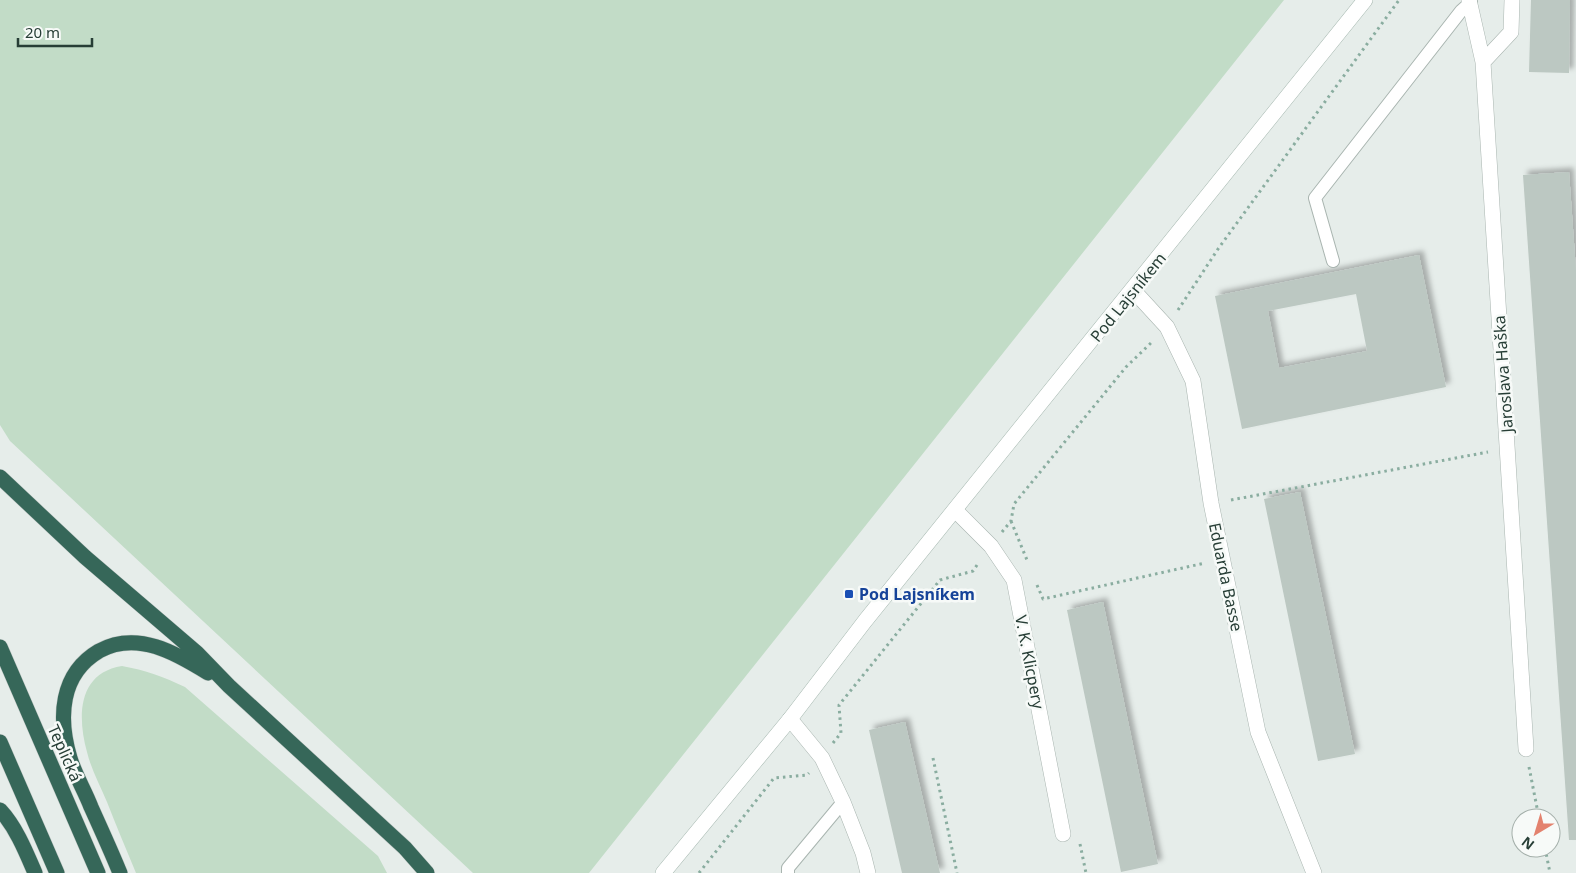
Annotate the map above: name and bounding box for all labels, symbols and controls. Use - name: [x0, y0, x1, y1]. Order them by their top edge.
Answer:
- scale bar: [18, 15, 91, 47]
- text: 20 m: [25, 22, 60, 42]
- street label: Pod Lajsníkem: [1085, 248, 1171, 346]
- street label: Jaroslava Haška: [1488, 315, 1518, 435]
- street label: Eduarda Basse: [1204, 521, 1248, 633]
- place label: Pod Lajsníkem: [859, 583, 975, 605]
- marker: Pod Lajsníkem: [843, 588, 855, 600]
- street label: V. K. Klicpery: [1010, 613, 1050, 712]
- street label: Teplická: [43, 721, 87, 785]
- north arrow: [1511, 808, 1561, 858]
- text: N: [1517, 833, 1538, 855]

